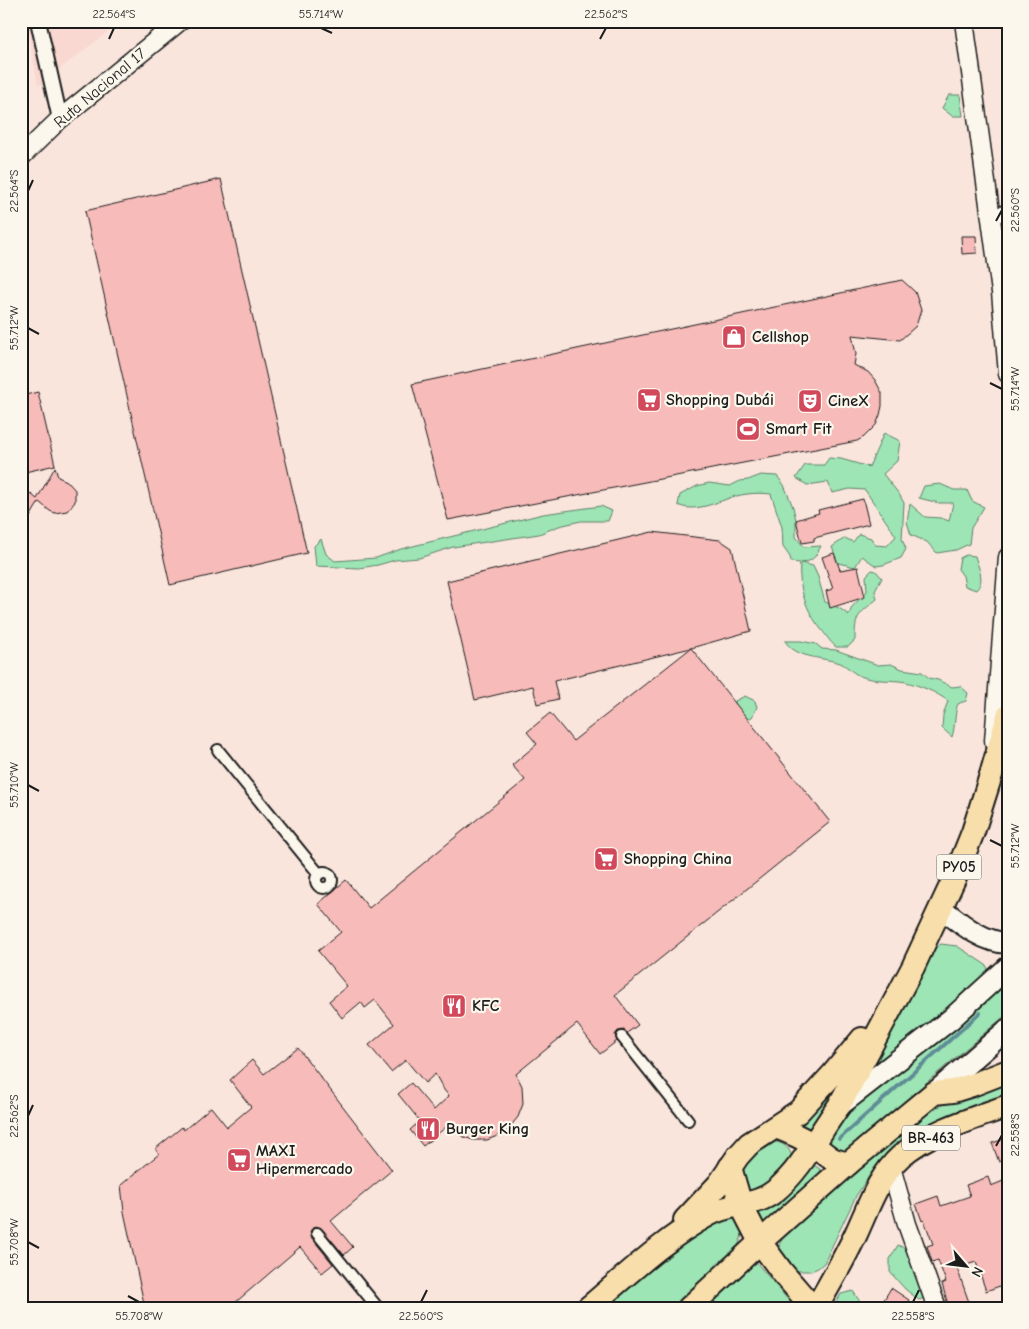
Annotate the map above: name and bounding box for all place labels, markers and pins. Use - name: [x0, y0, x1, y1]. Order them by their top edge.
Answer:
- shop icon: Cellshop: [721, 324, 747, 350]
- place label: Cellshop: [752, 328, 809, 346]
- supermarket icon: Shopping Dubái: [636, 387, 662, 413]
- theatre icon: CineX: [797, 388, 823, 414]
- place label: Shopping Dubái: [666, 391, 774, 409]
- place label: CineX: [828, 392, 869, 410]
- sports icon: Smart Fit: [735, 416, 761, 442]
- place label: Smart Fit: [766, 420, 832, 438]
- supermarket icon: Shopping China: [593, 846, 619, 872]
- place label: Shopping China: [624, 850, 732, 868]
- restaurant icon: KFC: [441, 993, 467, 1019]
- place label: KFC: [472, 997, 500, 1015]
- restaurant icon: Burger King: [415, 1116, 441, 1142]
- place label: Burger King: [446, 1120, 529, 1138]
- place label: MAXI Hipermercado: [256, 1142, 353, 1178]
- supermarket icon: MAXI Hipermercado: [226, 1147, 252, 1173]

